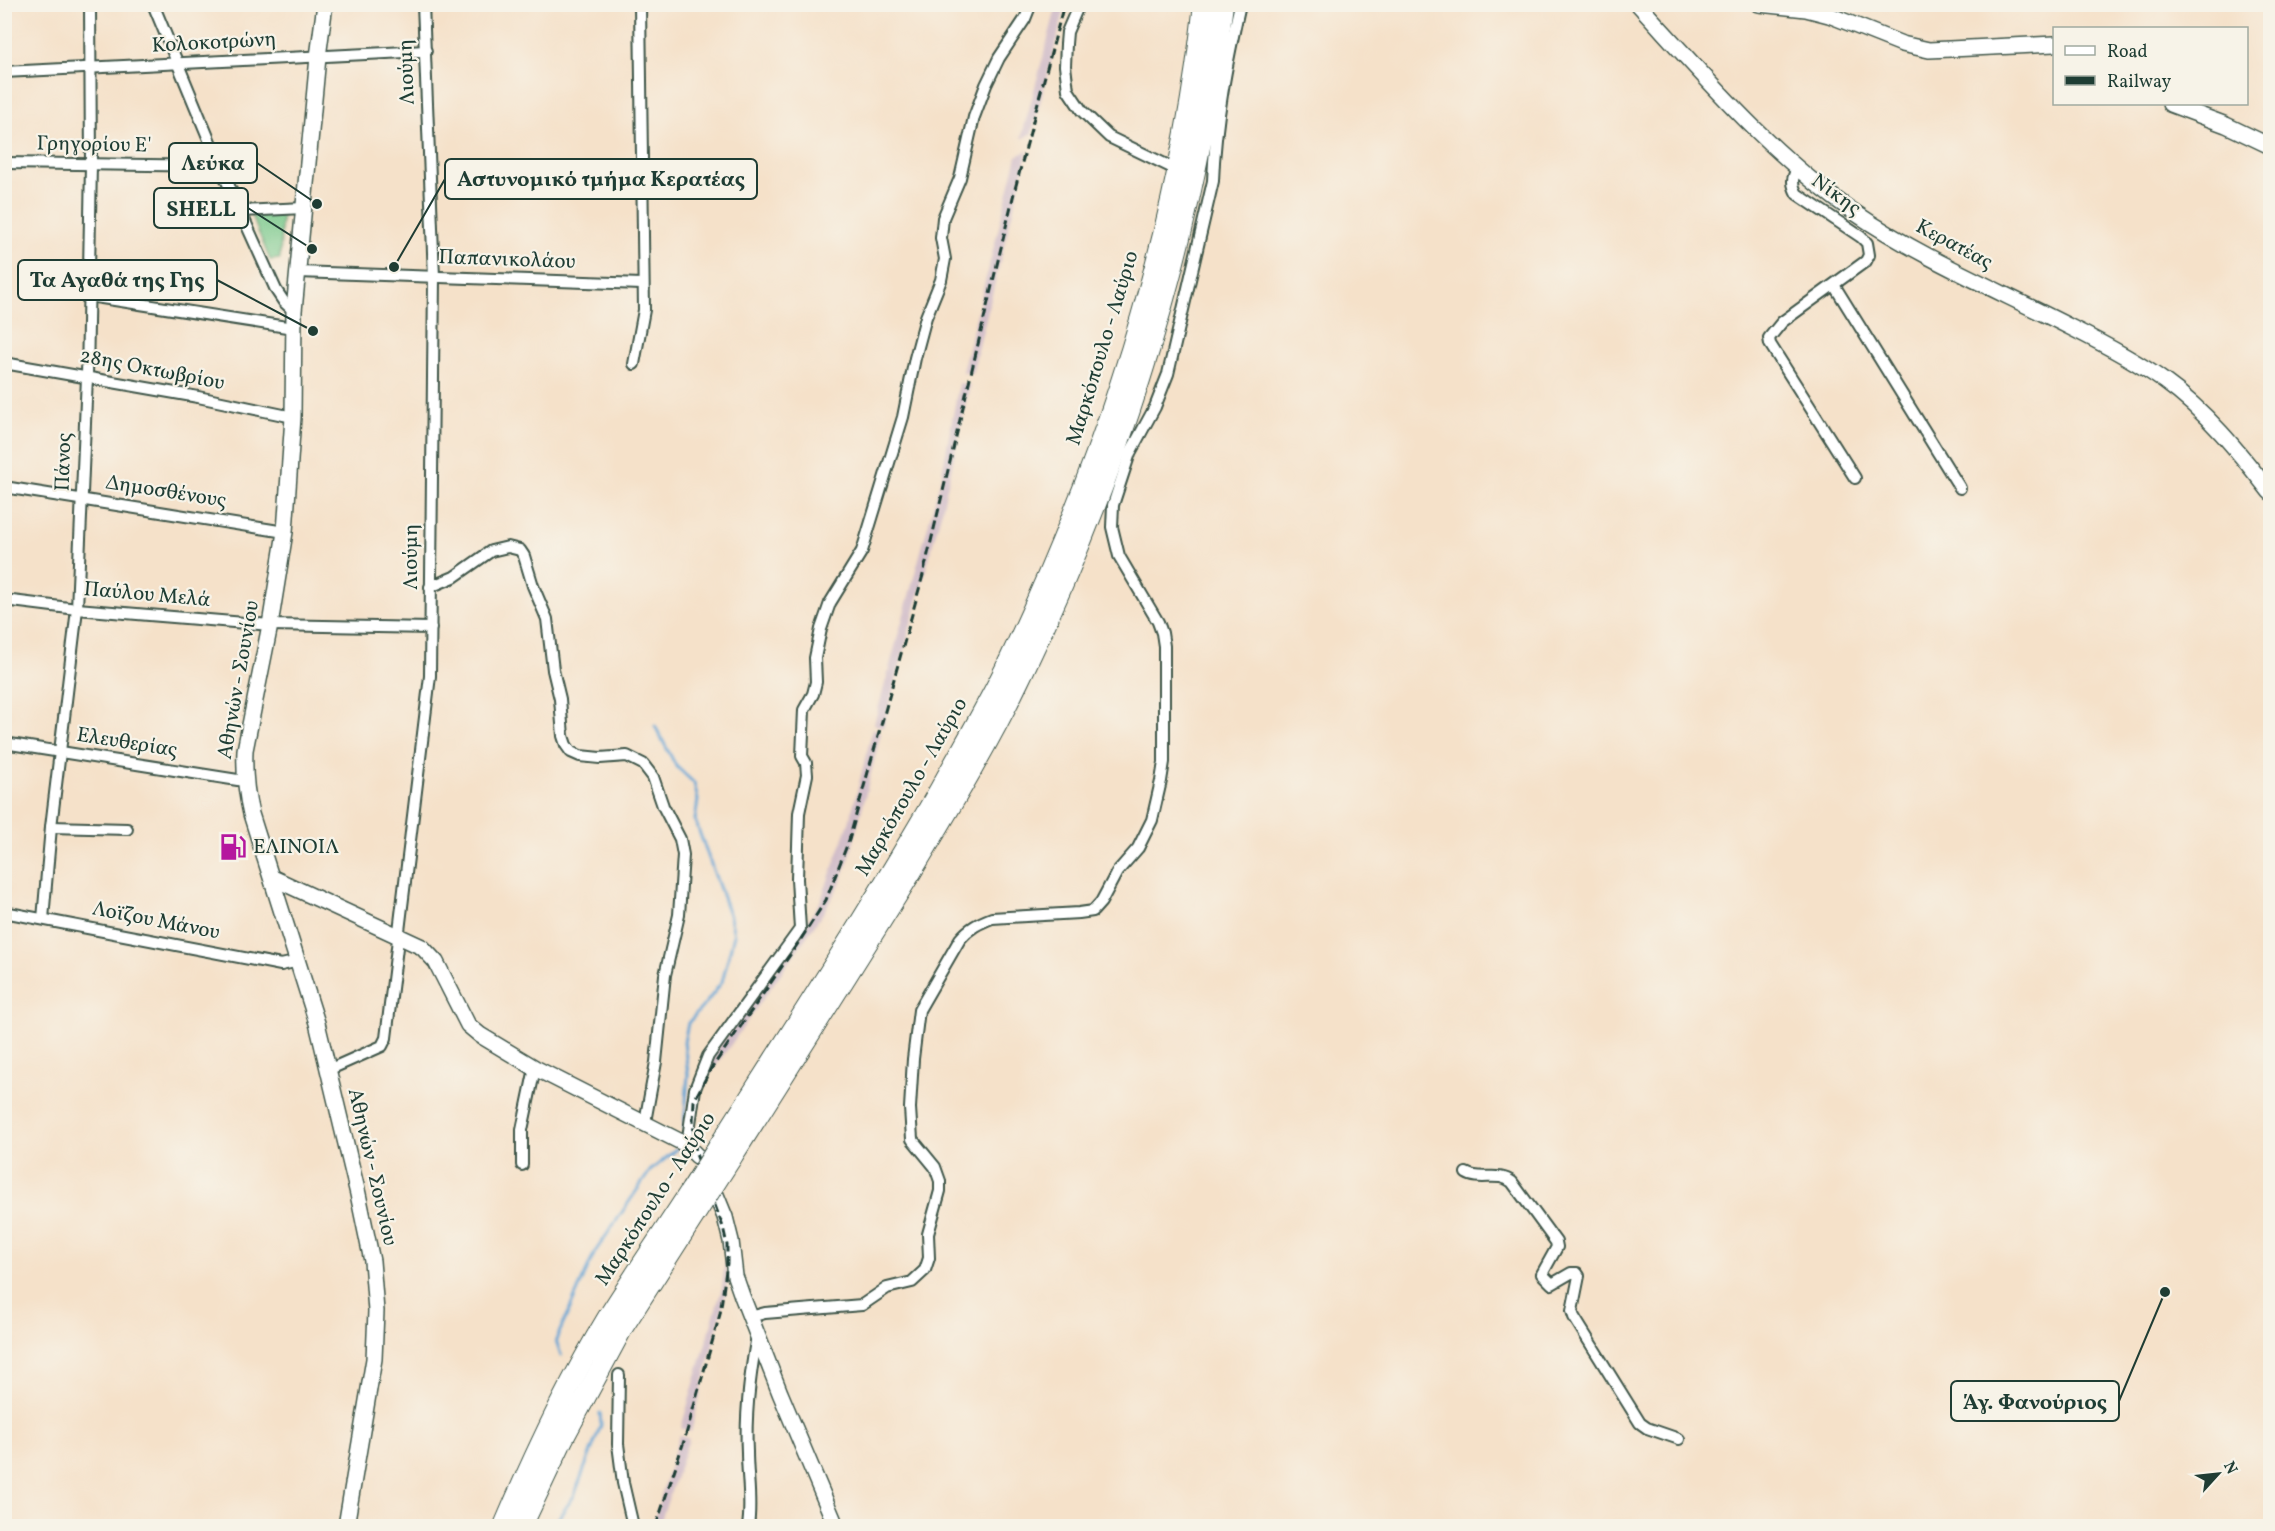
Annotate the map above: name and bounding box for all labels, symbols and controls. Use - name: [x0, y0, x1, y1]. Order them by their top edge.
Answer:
- street label: Κολοκοτρώνη: [151, 25, 277, 61]
- legend: [2053, 27, 2248, 105]
- street label: Λιούμη: [391, 38, 423, 106]
- text: Road: [2107, 40, 2148, 65]
- text: Railway: [2107, 70, 2171, 95]
- street label: Γρηγορίου Ε': [36, 130, 152, 160]
- callout: Λεύκα: [169, 143, 257, 183]
- text: Λεύκα: [181, 149, 245, 180]
- callout: Αστυνομικό τμήμα Κερατέας: [445, 159, 757, 199]
- text: Αστυνομικό τμήμα Κερατέας: [457, 165, 745, 196]
- street label: Νίκης: [1805, 167, 1867, 223]
- callout: SHELL: [154, 188, 248, 228]
- text: SHELL: [166, 195, 236, 226]
- street label: Κερατέας: [1910, 213, 1998, 277]
- street label: Παπανικολάου: [438, 243, 576, 277]
- street label: Μαρκόπουλο - Λαύριο: [1060, 247, 1146, 449]
- callout: Τα Αγαθά της Γης: [18, 260, 217, 300]
- text: Τα Αγαθά της Γης: [30, 266, 204, 297]
- street label: 28ης Οκτωβρίου: [77, 342, 227, 398]
- street label: Πάνος: [48, 432, 80, 492]
- street label: Δημοσθένους: [104, 468, 228, 516]
- street label: Λιούμη: [397, 524, 426, 590]
- street label: Παύλου Μελά: [82, 575, 212, 615]
- street label: Αθηνών - Σουνίου: [211, 598, 267, 762]
- street label: Μαρκόπουλο - Λαύριο: [849, 692, 975, 882]
- street label: Ελευθερίας: [74, 721, 180, 765]
- fuel station icon: ΕΛΙΝΟΙΛ: [218, 832, 248, 862]
- place label: ΕΛΙΝΟΙΛ: [253, 833, 339, 862]
- street label: Λοϊζου Μάνου: [90, 894, 222, 948]
- street label: Αθηνών - Σουνίου: [340, 1086, 404, 1248]
- street label: Μαρκόπουλο - Λαύριο: [589, 1106, 723, 1292]
- callout: Άγ. Φανούριος: [1951, 1381, 2119, 1421]
- text: Άγ. Φανούριος: [1963, 1388, 2107, 1419]
- north arrow: [2188, 1444, 2248, 1504]
- text: N: [2217, 1458, 2242, 1479]

